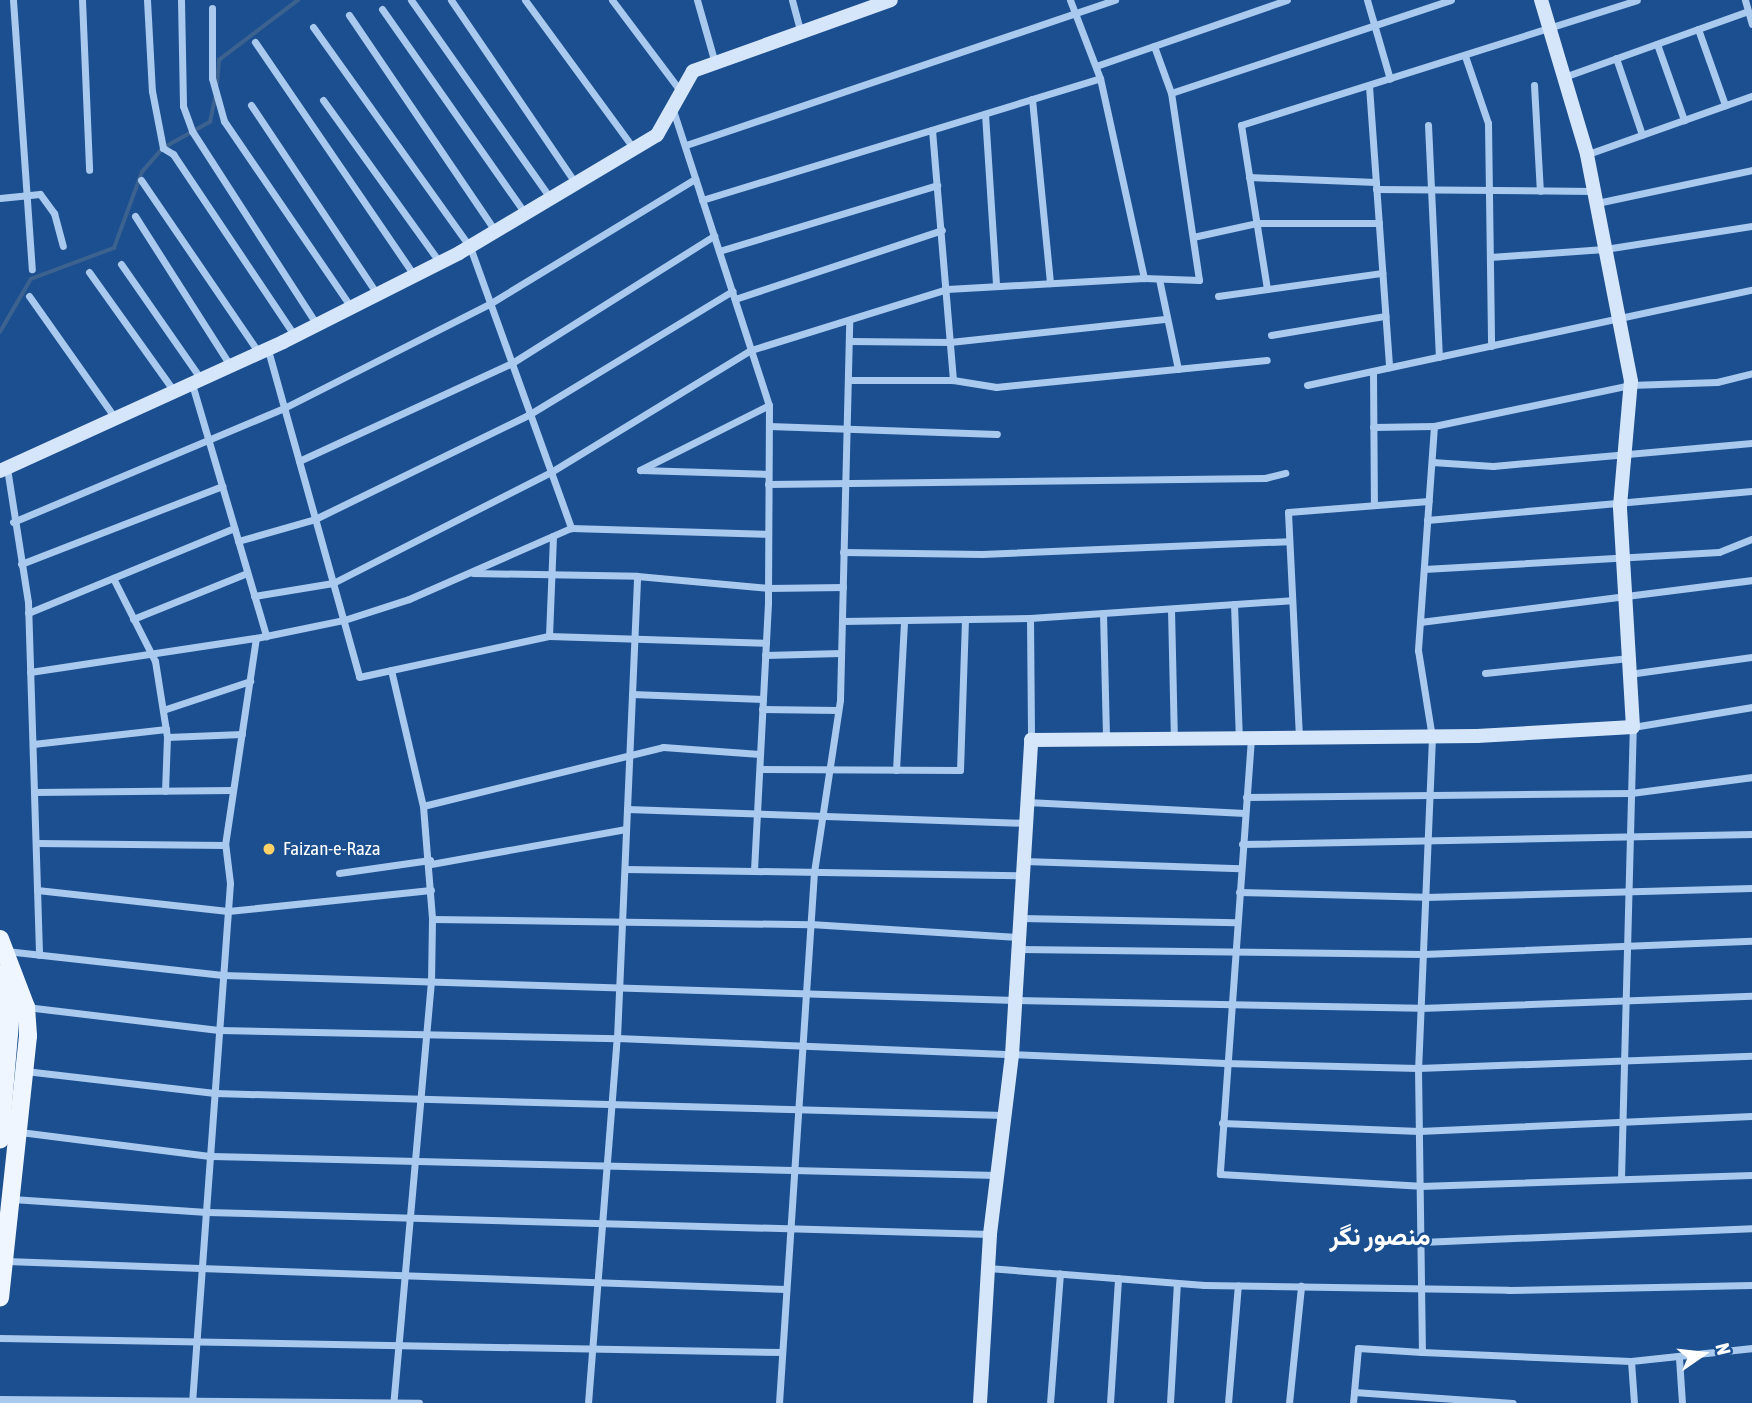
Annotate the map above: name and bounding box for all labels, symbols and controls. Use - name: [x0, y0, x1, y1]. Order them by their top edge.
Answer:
- place label: Faizan-e-Raza: [283, 838, 381, 860]
- marker: Faizan-e-Raza: [261, 841, 277, 857]
- district label: منصور نگر: [1329, 1221, 1431, 1253]
- north arrow: [1668, 1319, 1738, 1389]
- text: N: [1711, 1341, 1735, 1357]

